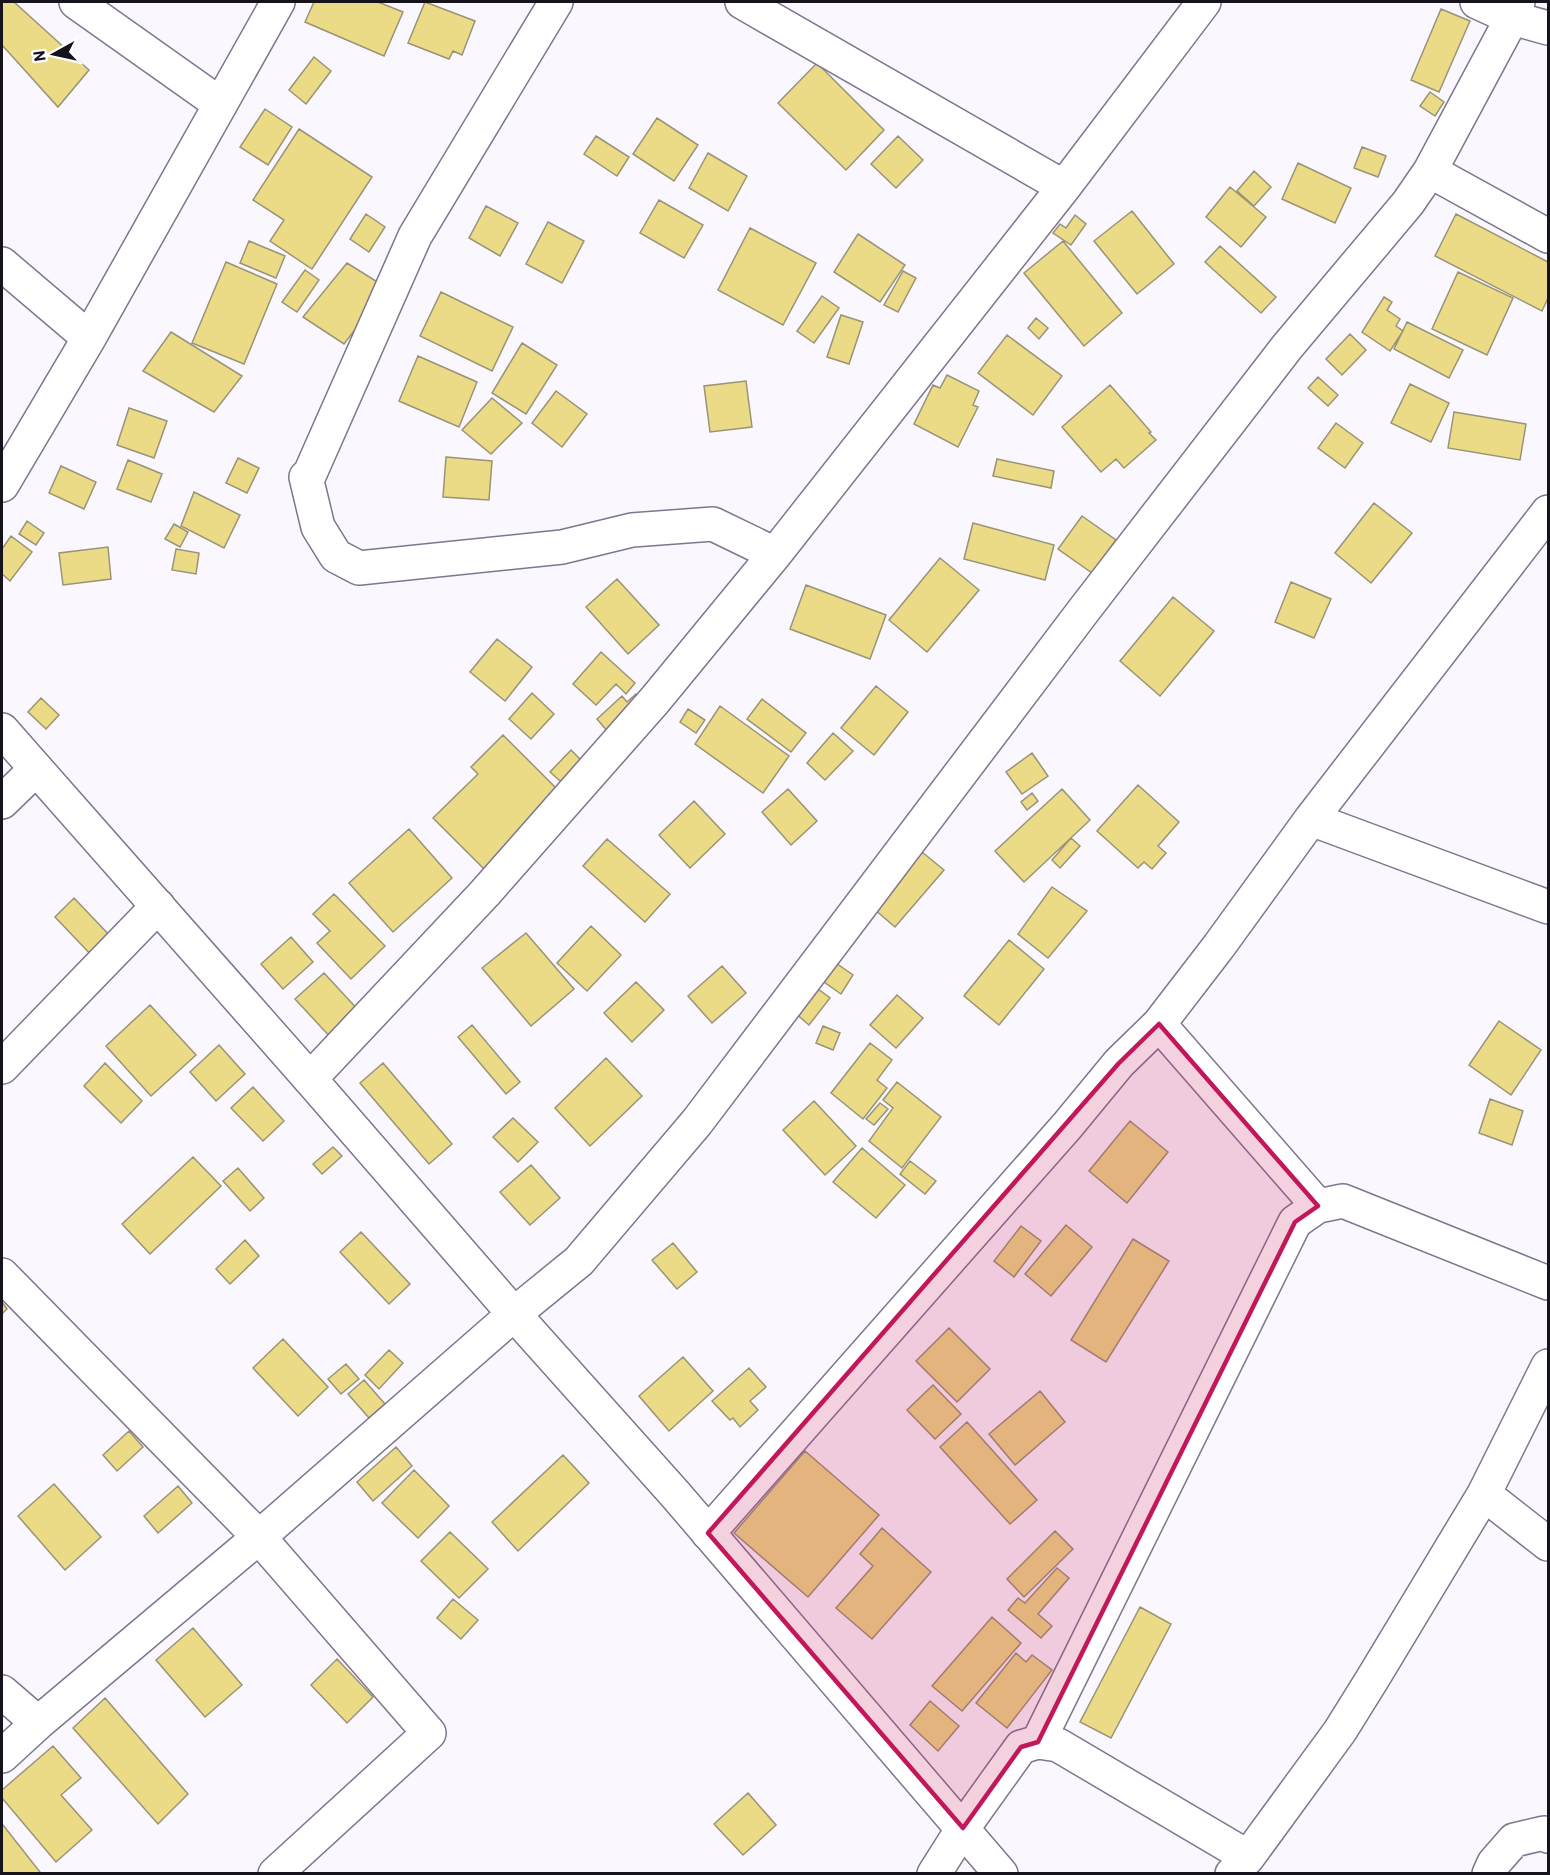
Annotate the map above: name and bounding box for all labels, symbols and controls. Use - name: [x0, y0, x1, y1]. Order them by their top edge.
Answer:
- north arrow: [24, 24, 84, 84]
- text: N: [29, 50, 49, 63]

